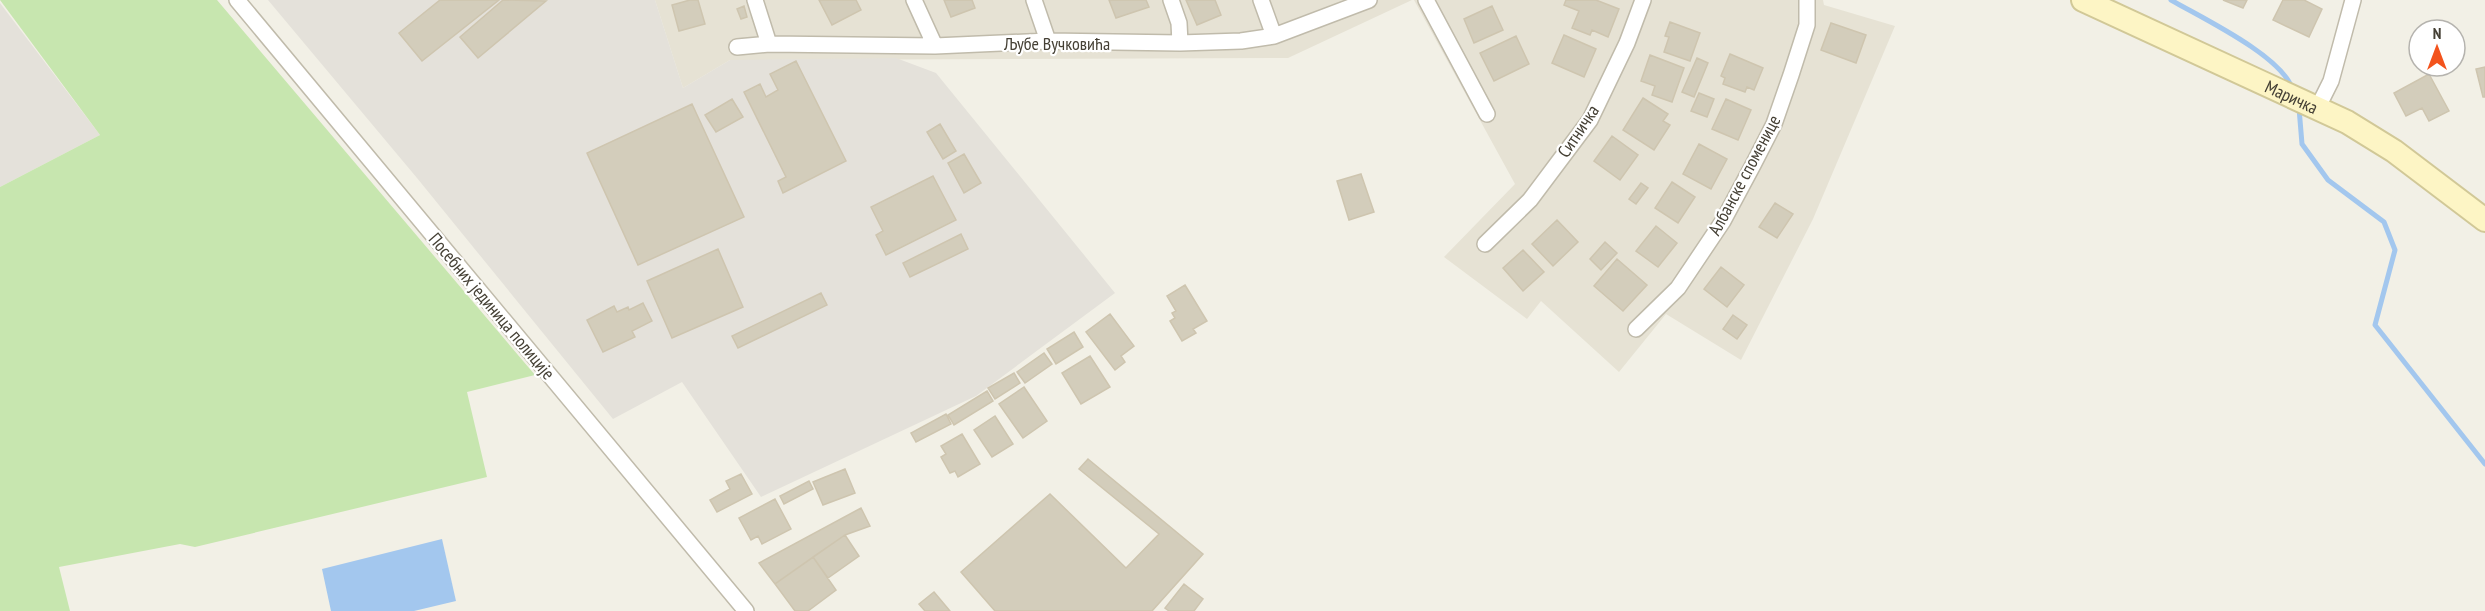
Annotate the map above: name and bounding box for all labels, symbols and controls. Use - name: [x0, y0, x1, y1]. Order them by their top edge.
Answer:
- north arrow: [2407, 18, 2467, 78]
- text: N: [2433, 23, 2441, 43]
- street label: Љубе Вучковића: [1003, 32, 1110, 55]
- street label: Маричка: [2262, 74, 2322, 119]
- street label: Ситничка: [1552, 100, 1604, 162]
- street label: Албанске споменице: [1703, 111, 1785, 239]
- street label: Посебних јединица полиције: [424, 228, 560, 384]

